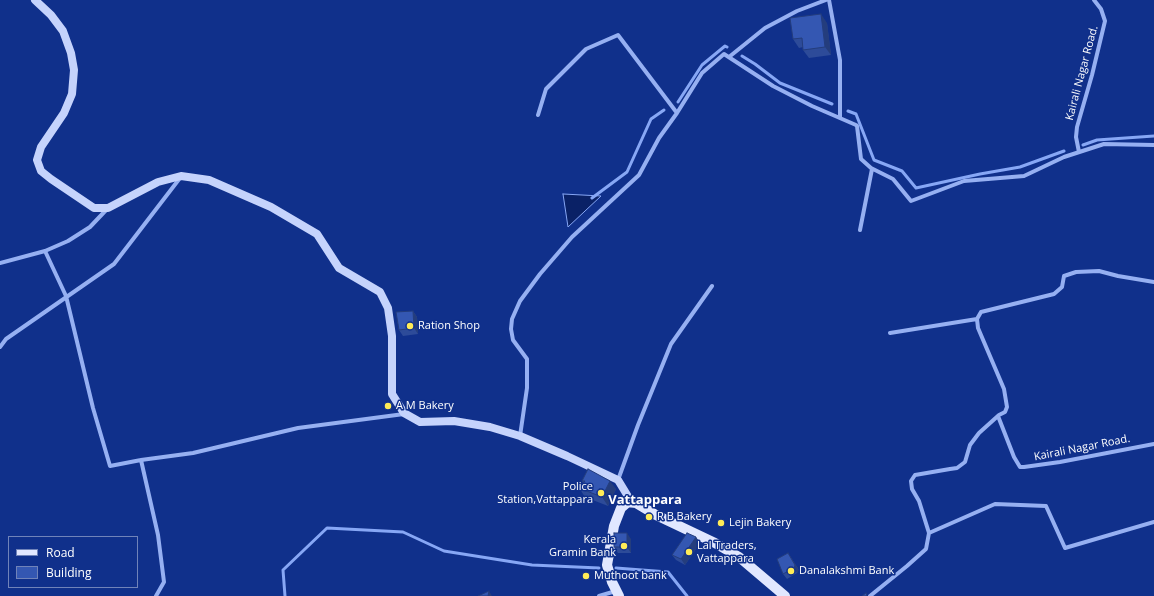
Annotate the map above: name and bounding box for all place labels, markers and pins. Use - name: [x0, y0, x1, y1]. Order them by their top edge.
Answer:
- place label: Ration Shop: [418, 319, 480, 333]
- marker: Ration Shop: [405, 321, 415, 331]
- place label: A M Bakery: [396, 399, 454, 413]
- marker: A M Bakery: [383, 401, 393, 411]
- place label: Police Station,Vattappara: [497, 480, 593, 506]
- marker: Police Station,Vattappara: [596, 488, 606, 498]
- place label: R B Bakery: [657, 510, 712, 524]
- marker: R B Bakery: [644, 512, 654, 522]
- place label: Lejin Bakery: [729, 516, 791, 530]
- marker: Lejin Bakery: [716, 518, 726, 528]
- place label: Kerala Gramin Bank: [549, 533, 616, 559]
- place label: Lal Traders, Vattappara: [697, 539, 757, 565]
- marker: Kerala Gramin Bank: [619, 541, 629, 551]
- marker: Lal Traders, Vattappara: [684, 547, 694, 557]
- place label: Danalakshmi Bank: [799, 564, 894, 578]
- marker: Danalakshmi Bank: [786, 566, 796, 576]
- place label: Muthoot bank: [594, 569, 667, 583]
- marker: Muthoot bank: [581, 571, 591, 581]

